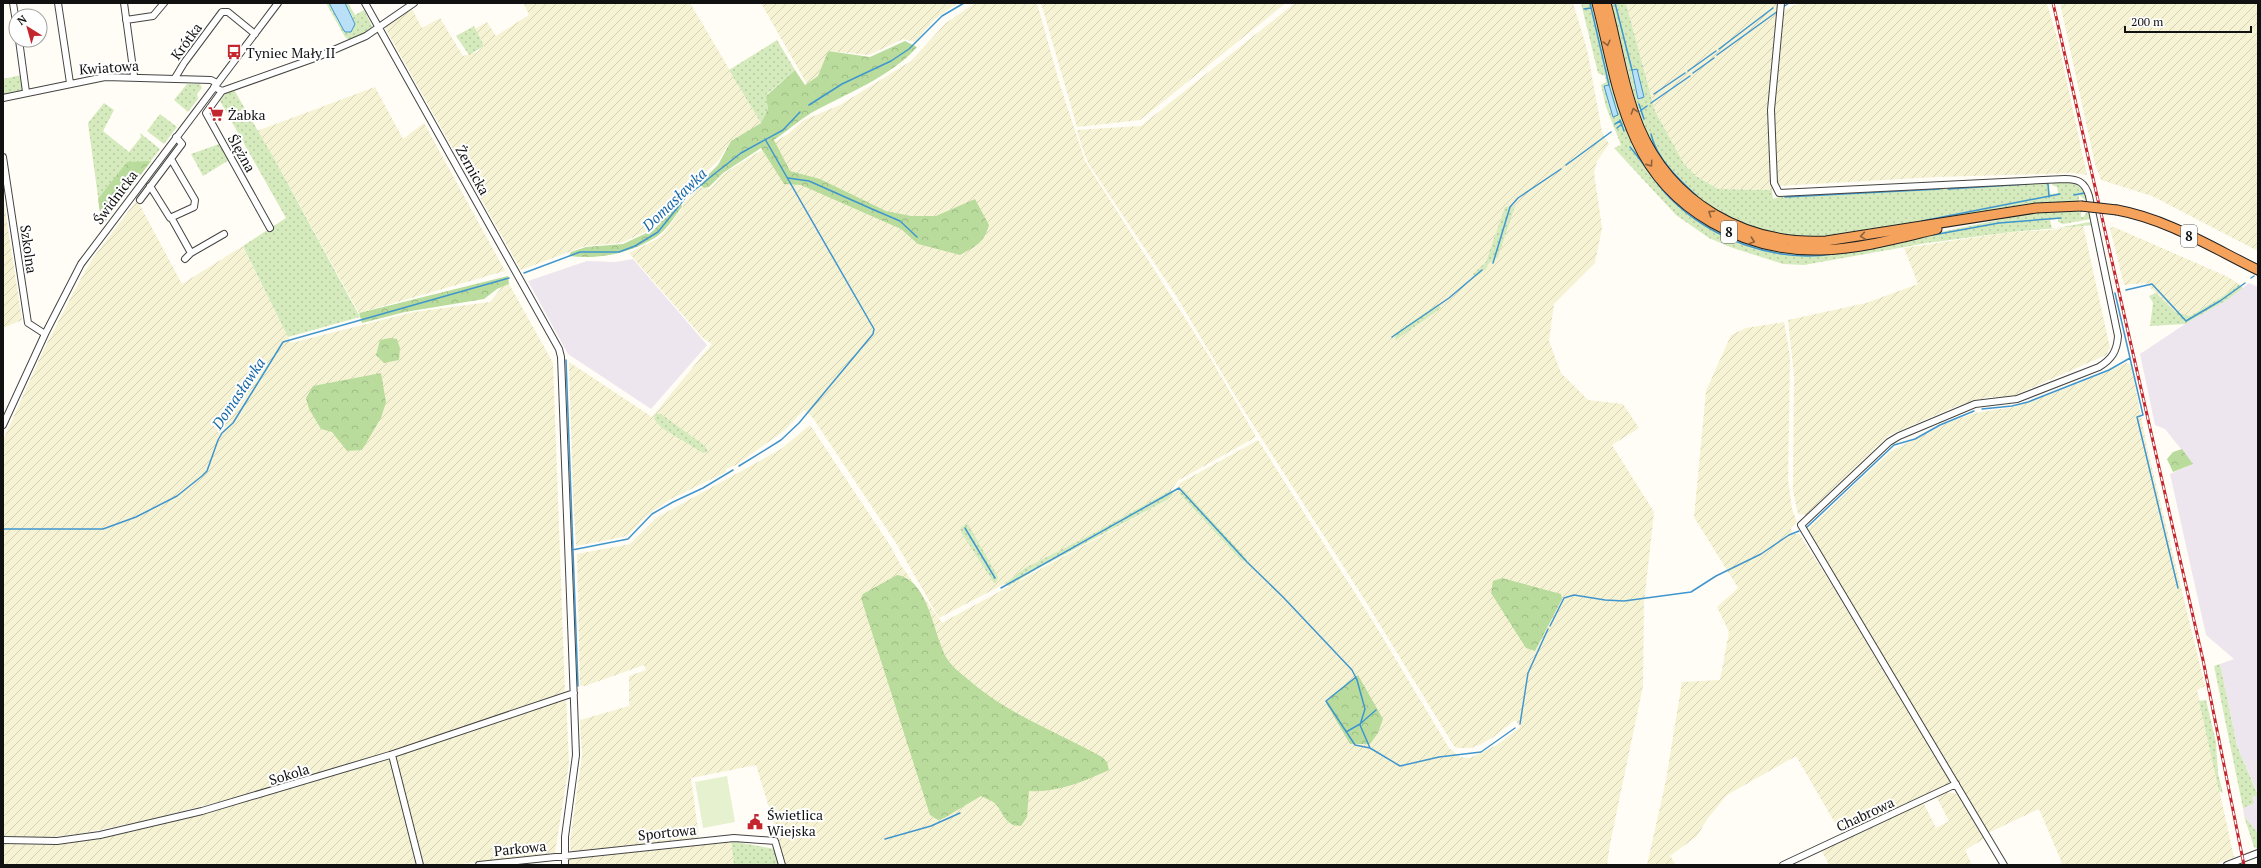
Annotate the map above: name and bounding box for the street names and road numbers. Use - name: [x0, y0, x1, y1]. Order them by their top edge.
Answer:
- street label: Krótka: [166, 19, 206, 63]
- street label: Kwiatowa: [79, 55, 139, 79]
- street label: Ślężna: [224, 131, 260, 175]
- street label: Żernicka: [452, 142, 494, 198]
- street label: Świdnicka: [88, 166, 142, 228]
- road number: 8: [1721, 221, 1737, 243]
- street label: Szkolna: [16, 224, 42, 274]
- road number: 8: [2181, 225, 2197, 247]
- street label: Sokola: [266, 759, 312, 789]
- street label: Chabrowa: [1833, 792, 1897, 836]
- street label: Sportowa: [637, 819, 697, 845]
- street label: Parkowa: [493, 836, 547, 860]

